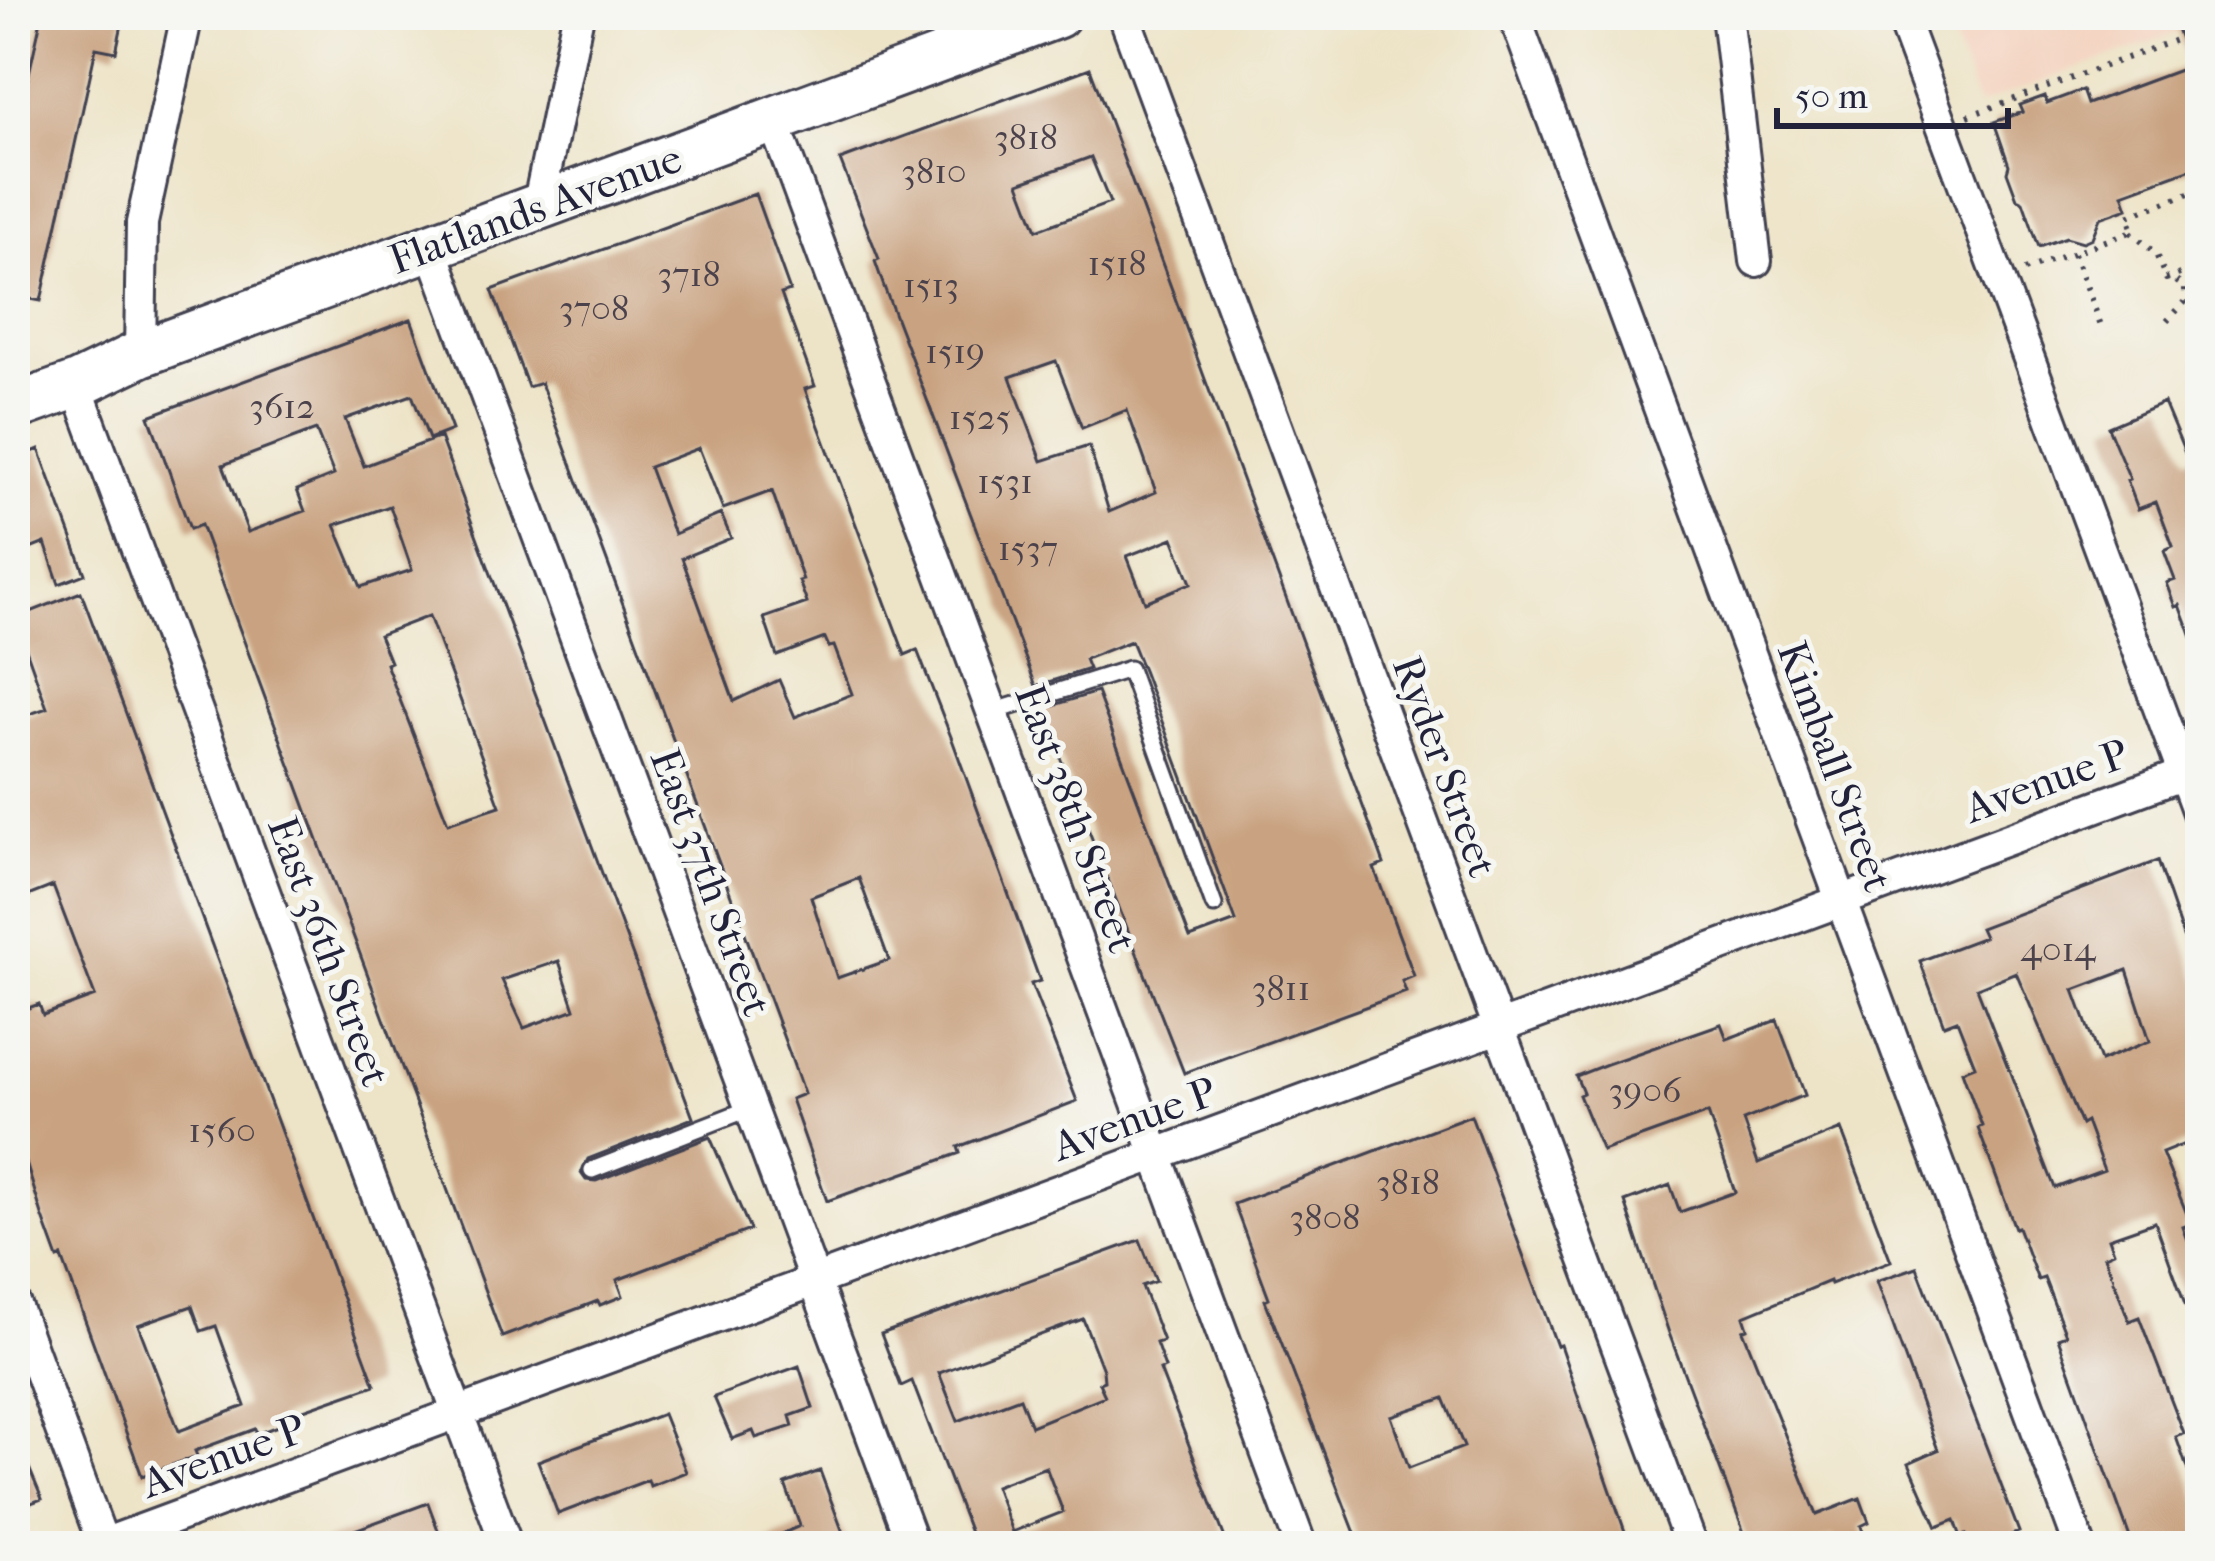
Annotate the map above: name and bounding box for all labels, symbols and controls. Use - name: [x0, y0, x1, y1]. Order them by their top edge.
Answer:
- scale bar: [1777, 54, 2008, 128]
- text: 50 m: [1795, 75, 1868, 117]
- house number: 3818: [994, 116, 1058, 158]
- street label: Flatlands Avenue: [383, 134, 688, 285]
- house number: 3810: [901, 150, 967, 192]
- house number: 1518: [1087, 242, 1147, 284]
- house number: 3718: [657, 253, 721, 295]
- house number: 1513: [903, 264, 959, 306]
- house number: 3708: [559, 287, 629, 329]
- house number: 1519: [925, 330, 985, 372]
- house number: 3612: [249, 385, 315, 427]
- house number: 1525: [949, 396, 1011, 438]
- house number: 1531: [977, 460, 1033, 502]
- house number: 1537: [998, 527, 1058, 569]
- street label: Kimball Street: [1767, 635, 1902, 898]
- street label: Ryder Street: [1382, 650, 1507, 884]
- street label: East 38th Street: [1004, 678, 1147, 959]
- street label: Avenue P: [1956, 729, 2135, 834]
- street label: East 37th Street: [640, 742, 782, 1023]
- street label: East 36th Street: [257, 810, 400, 1093]
- house number: 4014: [2020, 928, 2096, 970]
- house number: 3811: [1252, 967, 1310, 1009]
- street label: Avenue P: [1044, 1067, 1223, 1172]
- house number: 3906: [1608, 1069, 1682, 1111]
- house number: 1560: [188, 1109, 256, 1151]
- house number: 3818: [1376, 1161, 1440, 1203]
- house number: 3808: [1290, 1196, 1360, 1238]
- street label: Avenue P: [133, 1404, 312, 1509]

